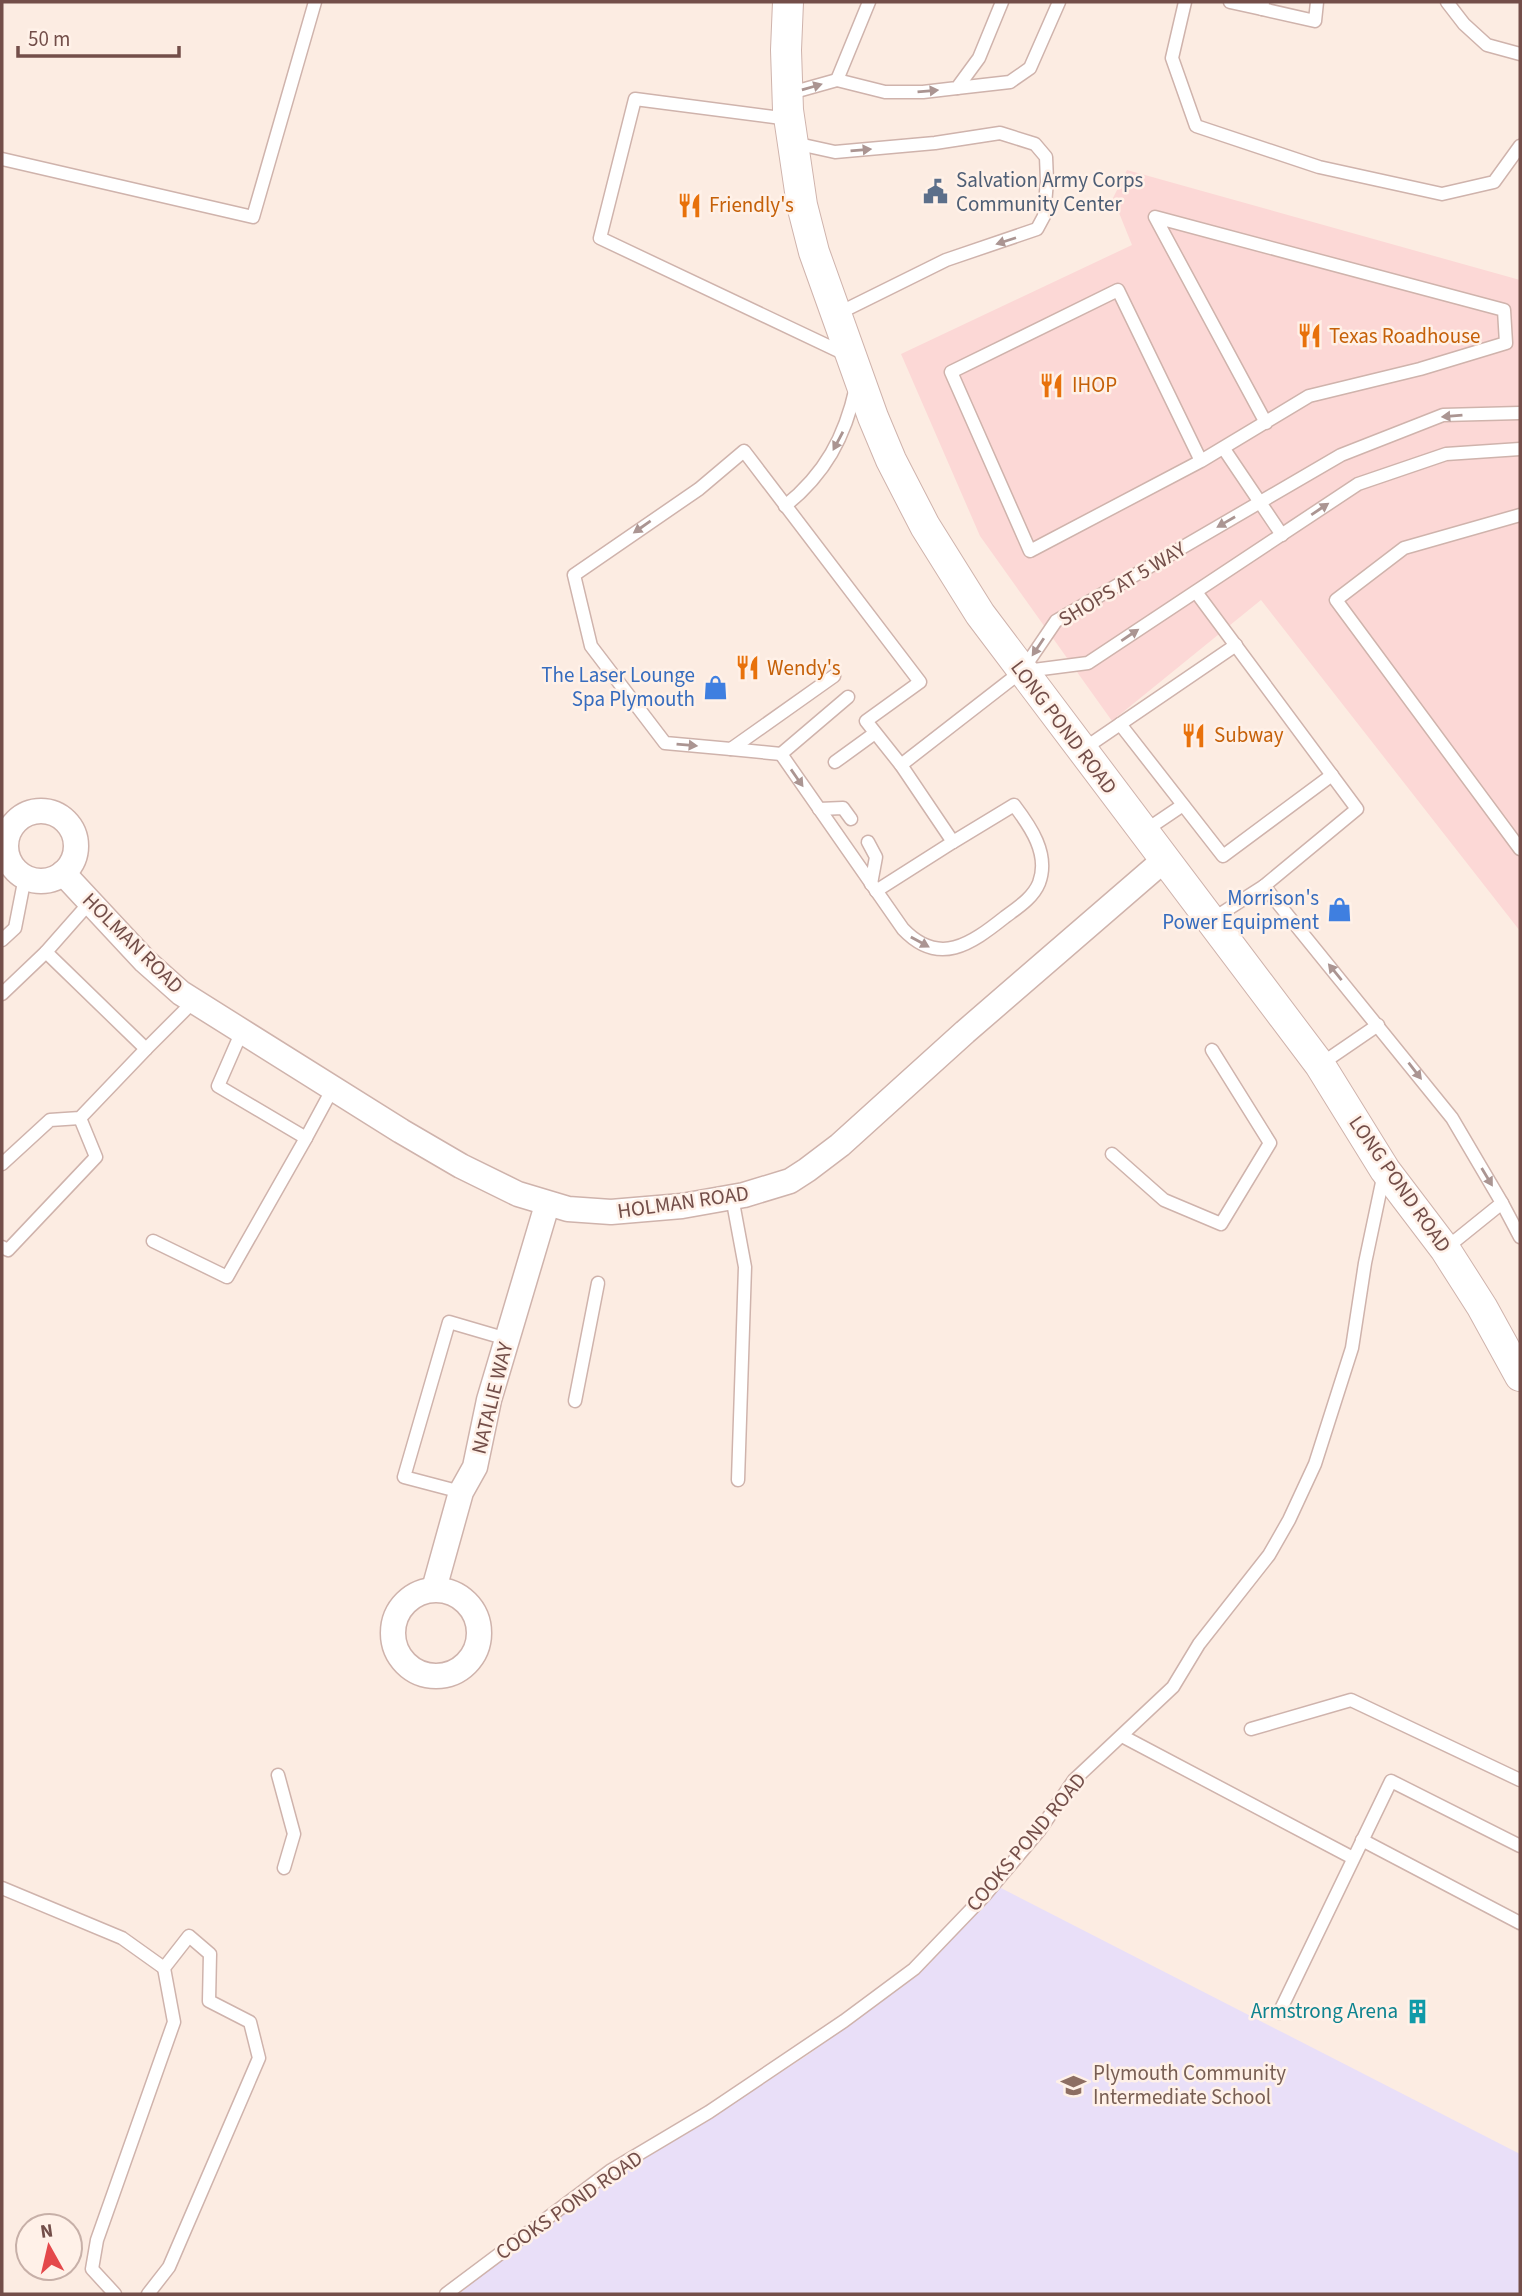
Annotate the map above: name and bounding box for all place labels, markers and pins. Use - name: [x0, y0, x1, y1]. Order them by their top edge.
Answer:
- place label: Salvation Army Corps Community Center: [956, 165, 1144, 219]
- public building icon: Salvation Army Corps Community Center: [922, 178, 950, 206]
- place label: Friendly's: [709, 190, 794, 220]
- restaurant icon: Friendly's: [675, 191, 703, 219]
- place label: Texas Roadhouse: [1329, 321, 1480, 351]
- restaurant icon: Texas Roadhouse: [1295, 322, 1323, 350]
- place label: IHOP: [1072, 370, 1117, 400]
- restaurant icon: IHOP: [1038, 371, 1066, 399]
- place label: Wendy's: [767, 653, 841, 683]
- restaurant icon: Wendy's: [733, 654, 761, 682]
- place label: The Laser Lounge Spa Plymouth: [541, 660, 695, 714]
- shop icon: The Laser Lounge Spa Plymouth: [701, 673, 729, 701]
- place label: Subway: [1214, 720, 1284, 750]
- restaurant icon: Subway: [1180, 721, 1208, 749]
- place label: Morrison's Power Equipment: [1162, 883, 1319, 937]
- shop icon: Morrison's Power Equipment: [1325, 896, 1353, 924]
- place label: Armstrong Arena: [1251, 1996, 1398, 2026]
- building icon: Armstrong Arena: [1404, 1997, 1432, 2025]
- place label: Plymouth Community Intermediate School: [1093, 2058, 1286, 2112]
- school or university icon: Plymouth Community Intermediate School: [1059, 2071, 1087, 2099]

